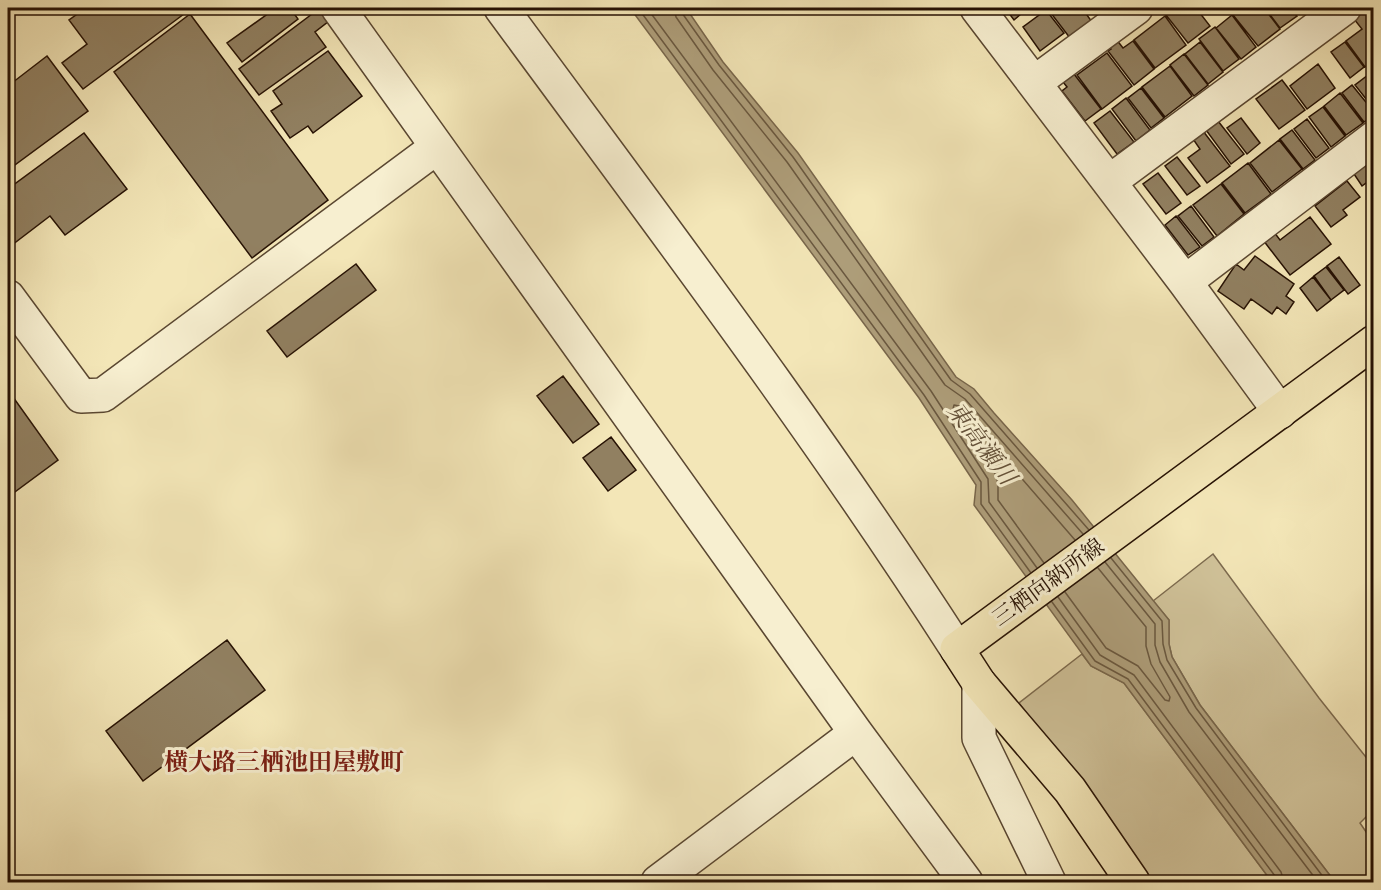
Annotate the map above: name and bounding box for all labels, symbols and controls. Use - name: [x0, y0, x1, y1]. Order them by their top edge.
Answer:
- water label: 東高瀬川: [941, 395, 1025, 493]
- street label: 三栖向納所線: [986, 531, 1110, 633]
- district label: 横大路三栖池田屋敷町: [164, 746, 404, 777]

